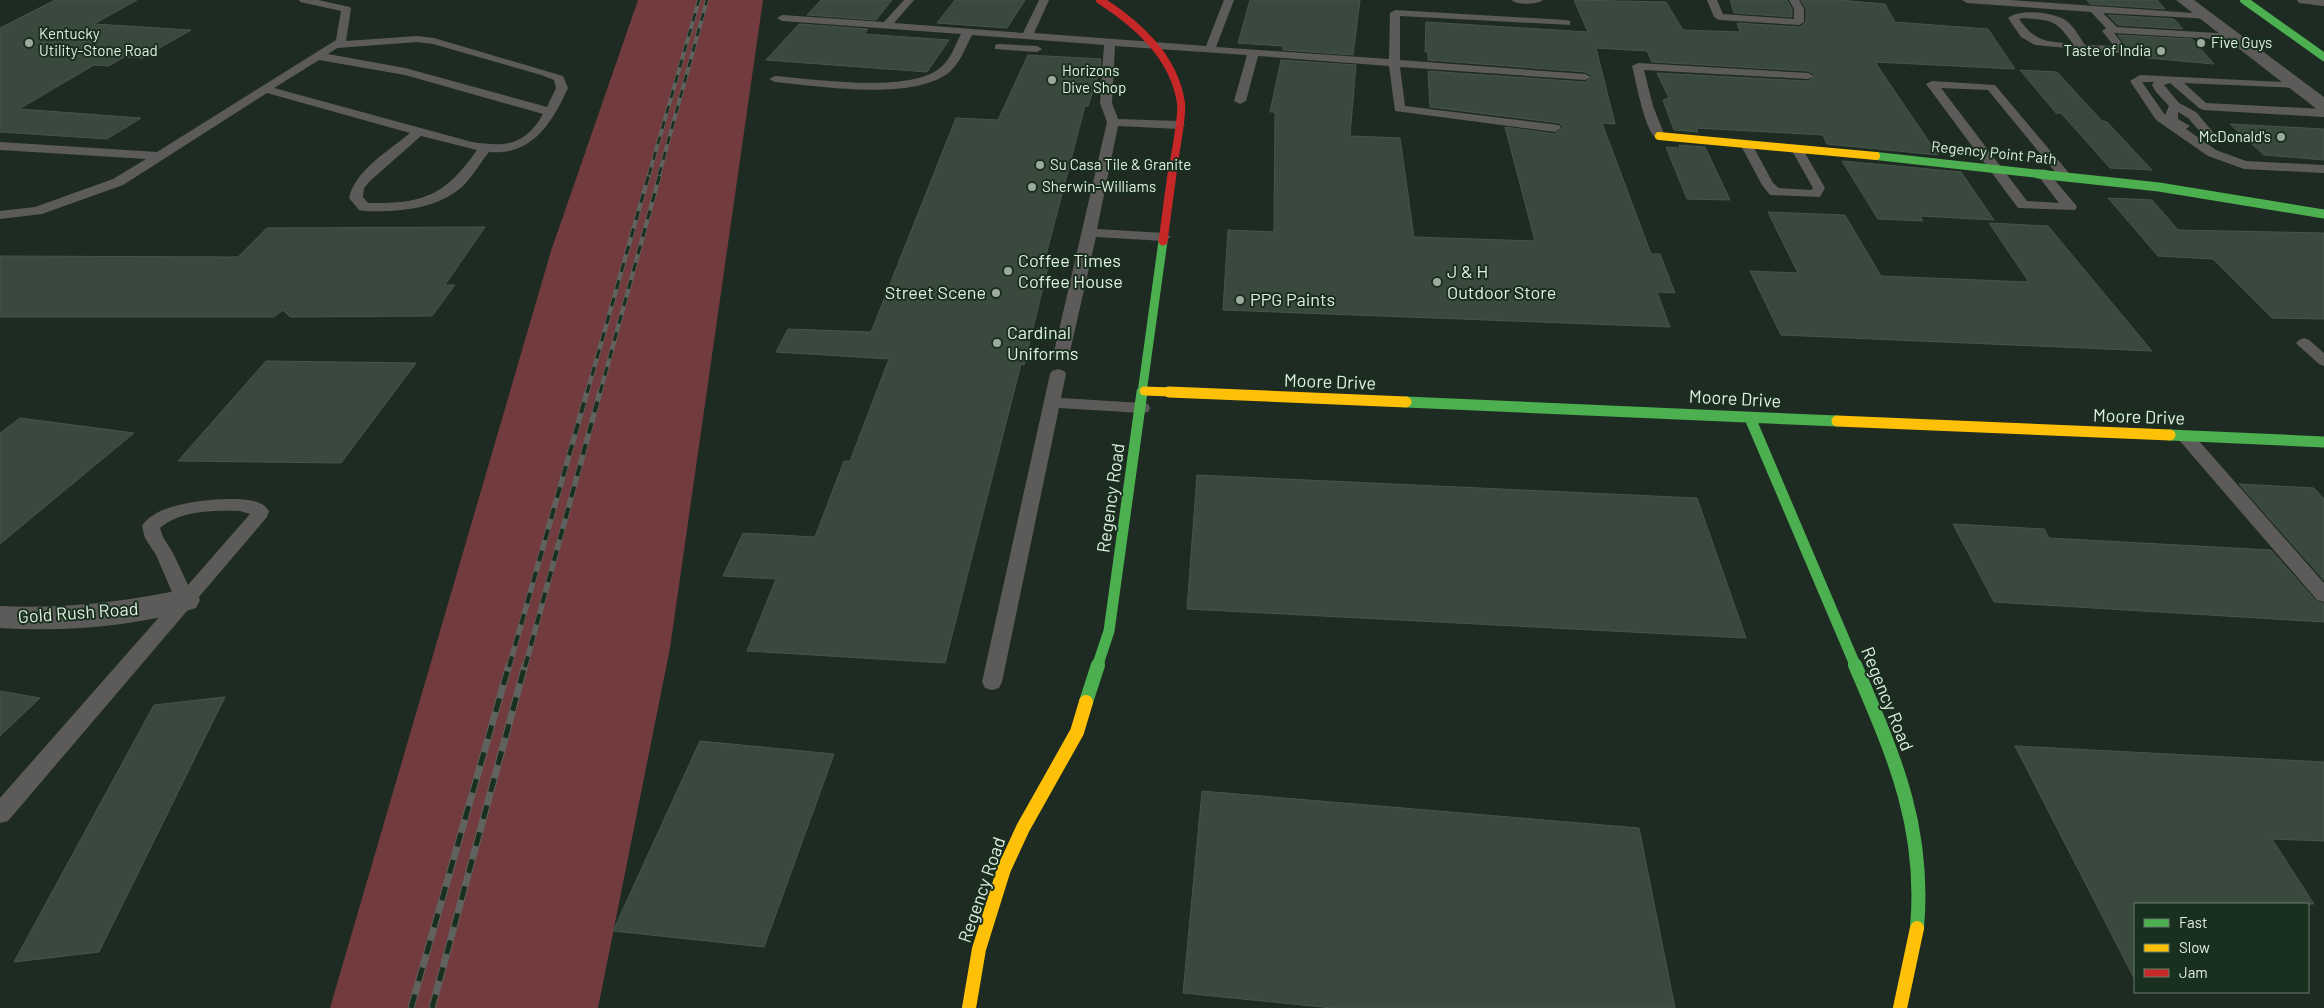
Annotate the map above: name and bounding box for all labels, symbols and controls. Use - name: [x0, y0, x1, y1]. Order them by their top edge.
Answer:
- place label: Kentucky Utility-Stone Road: [39, 24, 158, 59]
- place label: Five Guys: [2211, 33, 2272, 51]
- marker: Kentucky Utility-Stone Road: [23, 37, 35, 49]
- marker: Five Guys: [2195, 37, 2207, 49]
- place label: Taste of India: [2064, 41, 2151, 59]
- marker: Taste of India: [2155, 45, 2167, 57]
- place label: Horizons Dive Shop: [1062, 61, 1126, 96]
- marker: Horizons Dive Shop: [1046, 74, 1058, 86]
- place label: McDonald's: [2199, 127, 2271, 145]
- marker: McDonald's: [2275, 131, 2287, 143]
- street label: Regency Point Path: [1931, 136, 2058, 168]
- place label: Su Casa Tile & Granite: [1050, 155, 1191, 173]
- marker: Su Casa Tile & Granite: [1034, 159, 1046, 171]
- place label: Sherwin-Williams: [1042, 177, 1156, 195]
- marker: Sherwin-Williams: [1026, 181, 1038, 193]
- place label: Coffee Times Coffee House: [1018, 249, 1123, 292]
- place label: J & H Outdoor Store: [1447, 260, 1556, 303]
- marker: Coffee Times Coffee House: [1002, 265, 1014, 277]
- marker: J & H Outdoor Store: [1431, 276, 1443, 288]
- place label: Street Scene: [885, 281, 986, 303]
- marker: Street Scene: [990, 287, 1002, 299]
- place label: PPG Paints: [1250, 288, 1335, 310]
- marker: PPG Paints: [1234, 294, 1246, 306]
- place label: Cardinal Uniforms: [1007, 321, 1078, 364]
- marker: Cardinal Uniforms: [991, 337, 1003, 349]
- street label: Moore Drive: [1284, 368, 1377, 394]
- street label: Moore Drive: [1688, 385, 1782, 411]
- street label: Moore Drive: [2093, 403, 2186, 429]
- street label: Regency Road: [1091, 442, 1129, 554]
- street label: Gold Rush Road: [17, 597, 139, 627]
- street label: Regency Road: [1857, 643, 1919, 754]
- street label: Regency Road: [953, 834, 1009, 945]
- legend: [2134, 903, 2309, 993]
- text: Fast: [2179, 913, 2207, 931]
- text: Slow: [2179, 938, 2210, 956]
- text: Jam: [2179, 963, 2208, 981]

